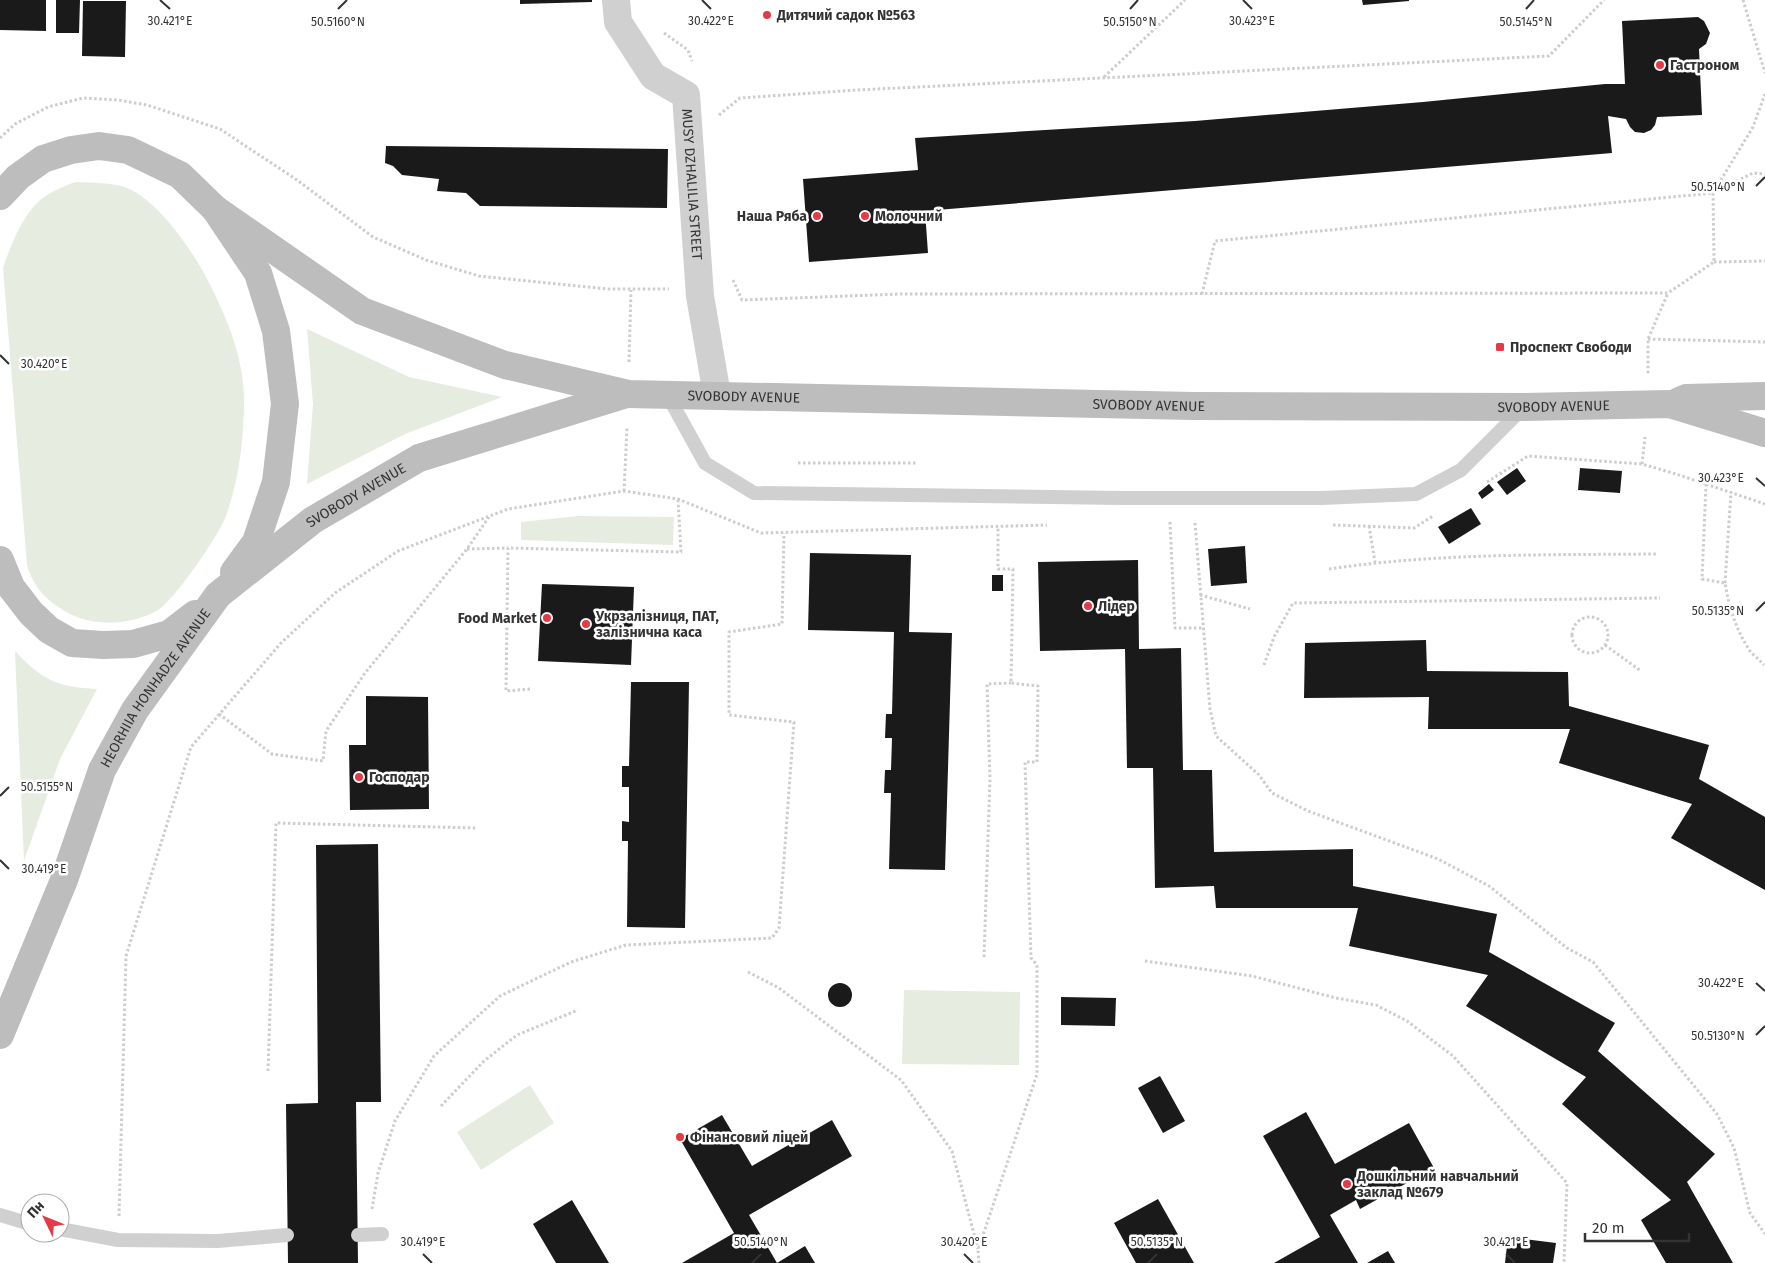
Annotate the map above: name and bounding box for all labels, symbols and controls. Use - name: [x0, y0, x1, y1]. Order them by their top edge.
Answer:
- place label: Дитячий садок №563: [776, 7, 915, 24]
- marker: Дитячий садок №563: [761, 9, 773, 21]
- text: 30.421°E: [148, 14, 192, 28]
- text: 30.422°E: [688, 14, 734, 28]
- text: 30.423°E: [1229, 14, 1275, 28]
- text: 50.5160°N: [311, 15, 365, 29]
- text: 50.5150°N: [1103, 15, 1157, 29]
- text: 50.5145°N: [1500, 15, 1552, 29]
- place label: Гастроном: [1670, 57, 1739, 74]
- marker: Гастроном: [1654, 59, 1666, 71]
- street label: MUSY DZHALILIA STREET: [678, 108, 706, 261]
- text: 50.5140°N: [1691, 180, 1745, 194]
- place label: Наша Ряба: [737, 208, 807, 225]
- place label: Молочний: [875, 208, 943, 225]
- marker: Наша Ряба: [811, 210, 823, 222]
- marker: Молочний: [859, 210, 871, 222]
- place label: Проспект Свободи: [1510, 339, 1632, 356]
- marker: Проспект Свободи: [1494, 341, 1506, 353]
- text: 30.420°E: [21, 357, 67, 371]
- street label: SVOBODY AVENUE: [687, 387, 800, 407]
- street label: SVOBODY AVENUE: [1092, 396, 1205, 415]
- street label: SVOBODY AVENUE: [1497, 397, 1610, 416]
- street label: SVOBODY AVENUE: [303, 460, 409, 531]
- text: 30.423°E: [1698, 471, 1744, 485]
- place label: Лідер: [1098, 598, 1135, 615]
- marker: Лідер: [1082, 600, 1094, 612]
- text: 50.5135°N: [1692, 604, 1744, 618]
- street label: HEORHIIA HONHADZE AVENUE: [97, 605, 214, 771]
- place label: Укрзалізниця, ПАТ, залізнична каса: [595, 608, 719, 641]
- place label: Food Market: [458, 610, 538, 627]
- marker: Food Market: [541, 612, 553, 624]
- marker: Укрзалізниця, ПАТ, залізнична каса: [580, 618, 592, 630]
- place label: Господар: [369, 769, 430, 786]
- marker: Господар: [353, 771, 365, 783]
- text: 50.5155°N: [21, 780, 73, 794]
- text: 30.419°E: [21, 862, 67, 876]
- text: 30.422°E: [1698, 976, 1744, 990]
- text: 50.5130°N: [1691, 1029, 1745, 1043]
- place label: Фінансовий ліцей: [690, 1129, 808, 1146]
- marker: Фінансовий ліцей: [674, 1131, 686, 1143]
- place label: Дошкільний навчальний заклад №679: [1356, 1168, 1519, 1201]
- marker: Дошкільний навчальний заклад №679: [1341, 1178, 1353, 1190]
- north arrow: [20, 1193, 70, 1243]
- text: Пн: [24, 1197, 48, 1222]
- scale bar: [1585, 1210, 1689, 1242]
- text: 20 m: [1592, 1219, 1625, 1237]
- text: 30.419°E: [400, 1235, 446, 1249]
- text: 50.5140°N: [734, 1235, 788, 1249]
- text: 30.420°E: [941, 1235, 987, 1249]
- text: 50.5135°N: [1131, 1235, 1183, 1249]
- text: 30.421°E: [1484, 1235, 1528, 1249]

